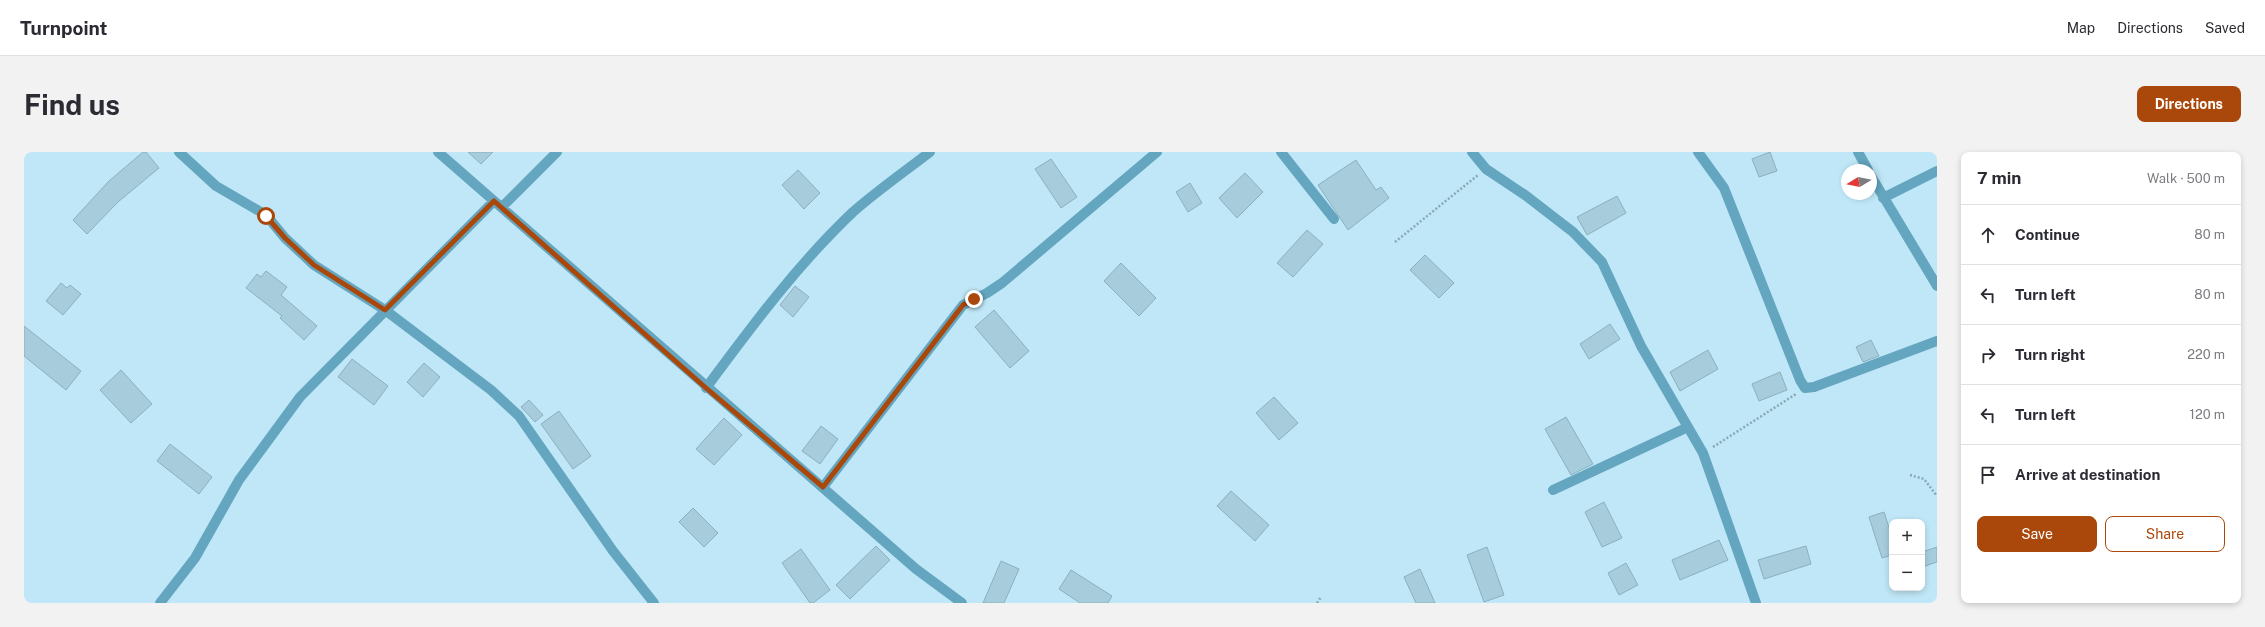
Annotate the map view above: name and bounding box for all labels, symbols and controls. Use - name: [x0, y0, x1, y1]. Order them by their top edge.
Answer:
- text: Turnpoint: [20, 17, 107, 39]
- text: Map: [2067, 20, 2095, 36]
- text: Directions: [2117, 20, 2183, 36]
- text: Saved: [2205, 20, 2245, 36]
- button: Directions: [2137, 86, 2241, 122]
- text: Find us: [24, 88, 120, 121]
- north arrow: [1841, 164, 1877, 200]
- text: 7 min: [1977, 168, 2021, 188]
- text: Walk · 500 m: [2147, 171, 2225, 186]
- route start: [257, 207, 275, 225]
- icon: ahead: [1977, 224, 1999, 246]
- text: Continue: [2015, 226, 2080, 243]
- text: 80 m: [2194, 227, 2225, 242]
- icon: left: [1977, 284, 1999, 306]
- text: Turn left: [2015, 286, 2076, 303]
- text: 80 m: [2194, 287, 2225, 302]
- route end: [965, 290, 983, 308]
- icon: right: [1977, 344, 1999, 366]
- text: Turn right: [2015, 346, 2085, 363]
- text: 220 m: [2187, 347, 2225, 362]
- icon: left: [1977, 404, 1999, 426]
- text: Turn left: [2015, 406, 2076, 423]
- text: 120 m: [2190, 407, 2225, 422]
- icon: arrive: [1977, 464, 1999, 486]
- text: Arrive at destination: [2015, 466, 2160, 483]
- button: Save: [1977, 516, 2097, 552]
- button: Share: [2105, 516, 2225, 552]
- map controls: [1889, 519, 1925, 591]
- button: +: [1889, 519, 1925, 555]
- button: −: [1889, 555, 1925, 591]

